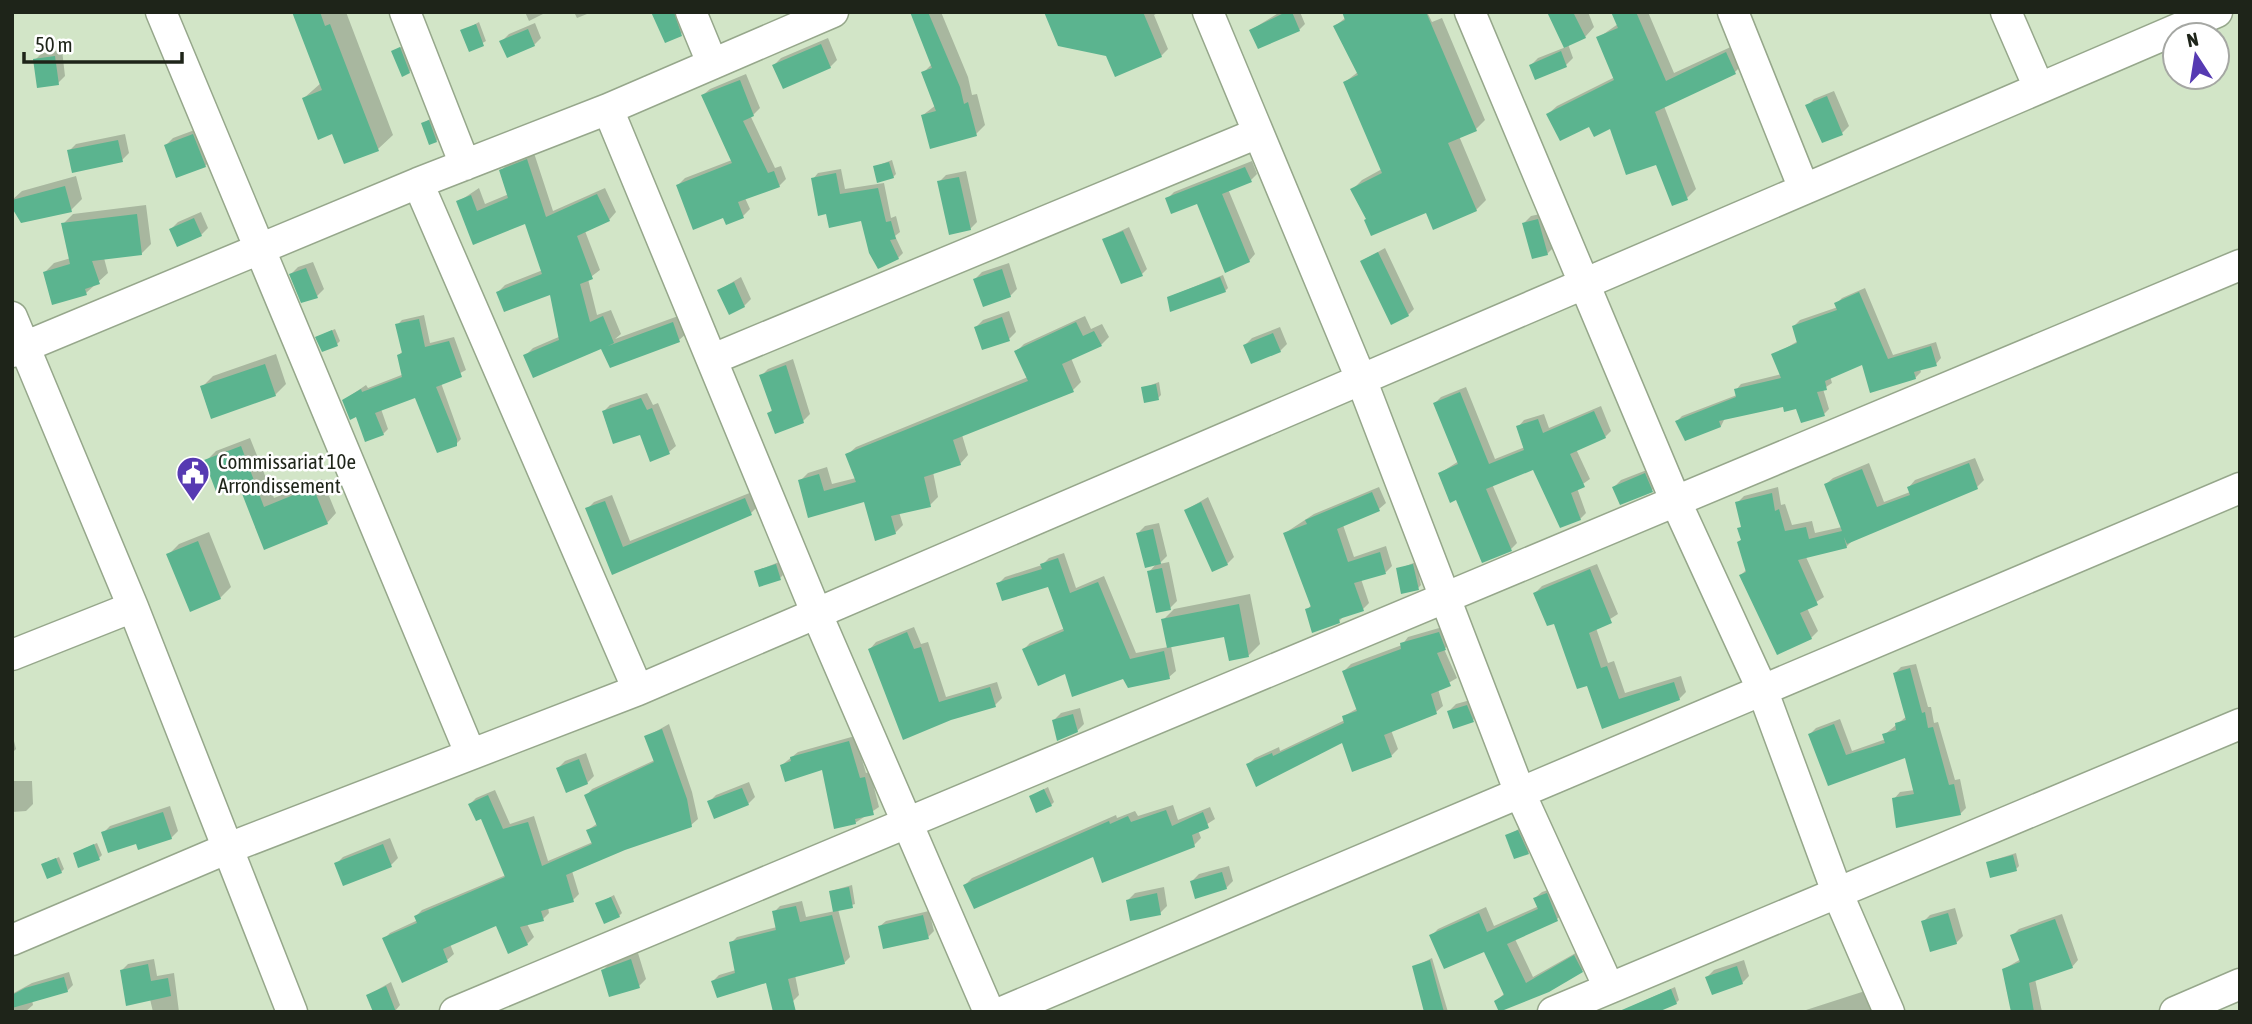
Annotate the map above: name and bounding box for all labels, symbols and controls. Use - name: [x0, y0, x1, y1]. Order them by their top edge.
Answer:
- scale bar: [24, 21, 182, 65]
- north arrow: [2161, 21, 2231, 91]
- text: N: [2185, 27, 2200, 51]
- text: 50 m: [35, 32, 73, 56]
- place label: Commissariat 10e Arrondissement: [218, 449, 356, 497]
- public building icon: Commissariat 10e Arrondissement: [174, 454, 212, 503]

